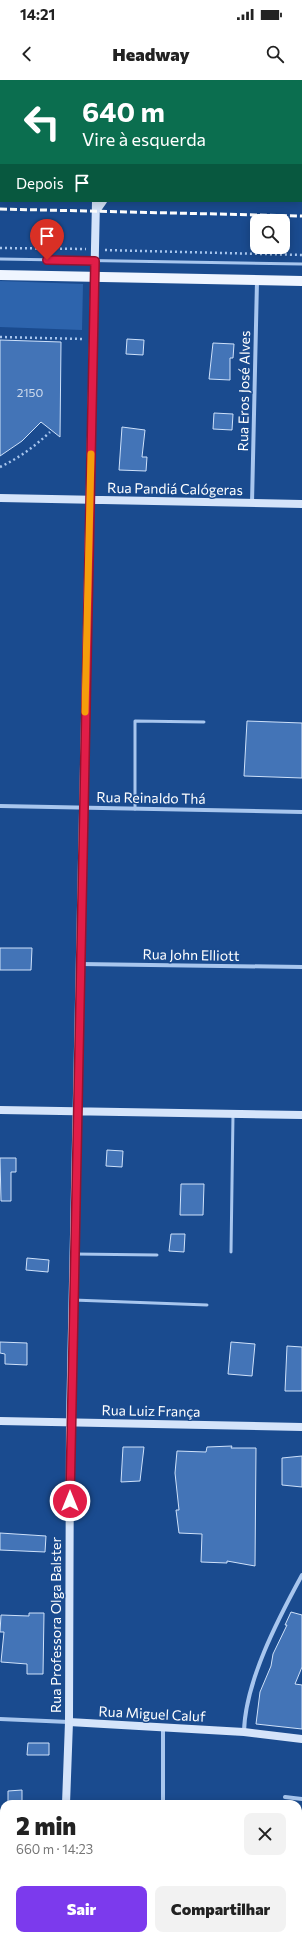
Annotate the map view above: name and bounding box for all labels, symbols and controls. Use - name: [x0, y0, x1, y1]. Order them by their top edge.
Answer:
- text: 14:21: [20, 5, 55, 23]
- icon: back: [16, 43, 38, 65]
- text: Headway: [112, 43, 190, 65]
- icon: search: [264, 43, 286, 65]
- text: 640 m: [82, 94, 165, 128]
- icon: left: [16, 96, 68, 148]
- text: Vire à esquerda: [82, 128, 206, 150]
- icon: arrive: [71, 172, 93, 194]
- text: Depois: [16, 174, 63, 192]
- map controls: [250, 214, 290, 254]
- button: search: [250, 214, 290, 254]
- pin: [30, 219, 64, 260]
- icon: arrive: [36, 225, 58, 247]
- street label: Rua Eros José Alves: [234, 331, 253, 451]
- house number: 2150: [17, 385, 43, 399]
- street label: Rua Pandiá Calógeras: [107, 479, 243, 498]
- street label: Rua Reinaldo Thá: [96, 788, 206, 807]
- street label: Rua John Elliott: [142, 945, 240, 964]
- street label: Rua Luiz França: [101, 1401, 201, 1420]
- position arrow: [49, 1480, 91, 1522]
- street label: Rua Professora Olga Balster: [47, 1537, 64, 1713]
- street label: Rua Miguel Caluf: [98, 1702, 206, 1725]
- text: 2 min: [16, 1811, 76, 1840]
- button: close: [244, 1813, 286, 1855]
- text: 660 m · 14:23: [16, 1841, 93, 1857]
- button: Sair: [16, 1886, 147, 1932]
- button: Compartilhar: [155, 1886, 286, 1932]

